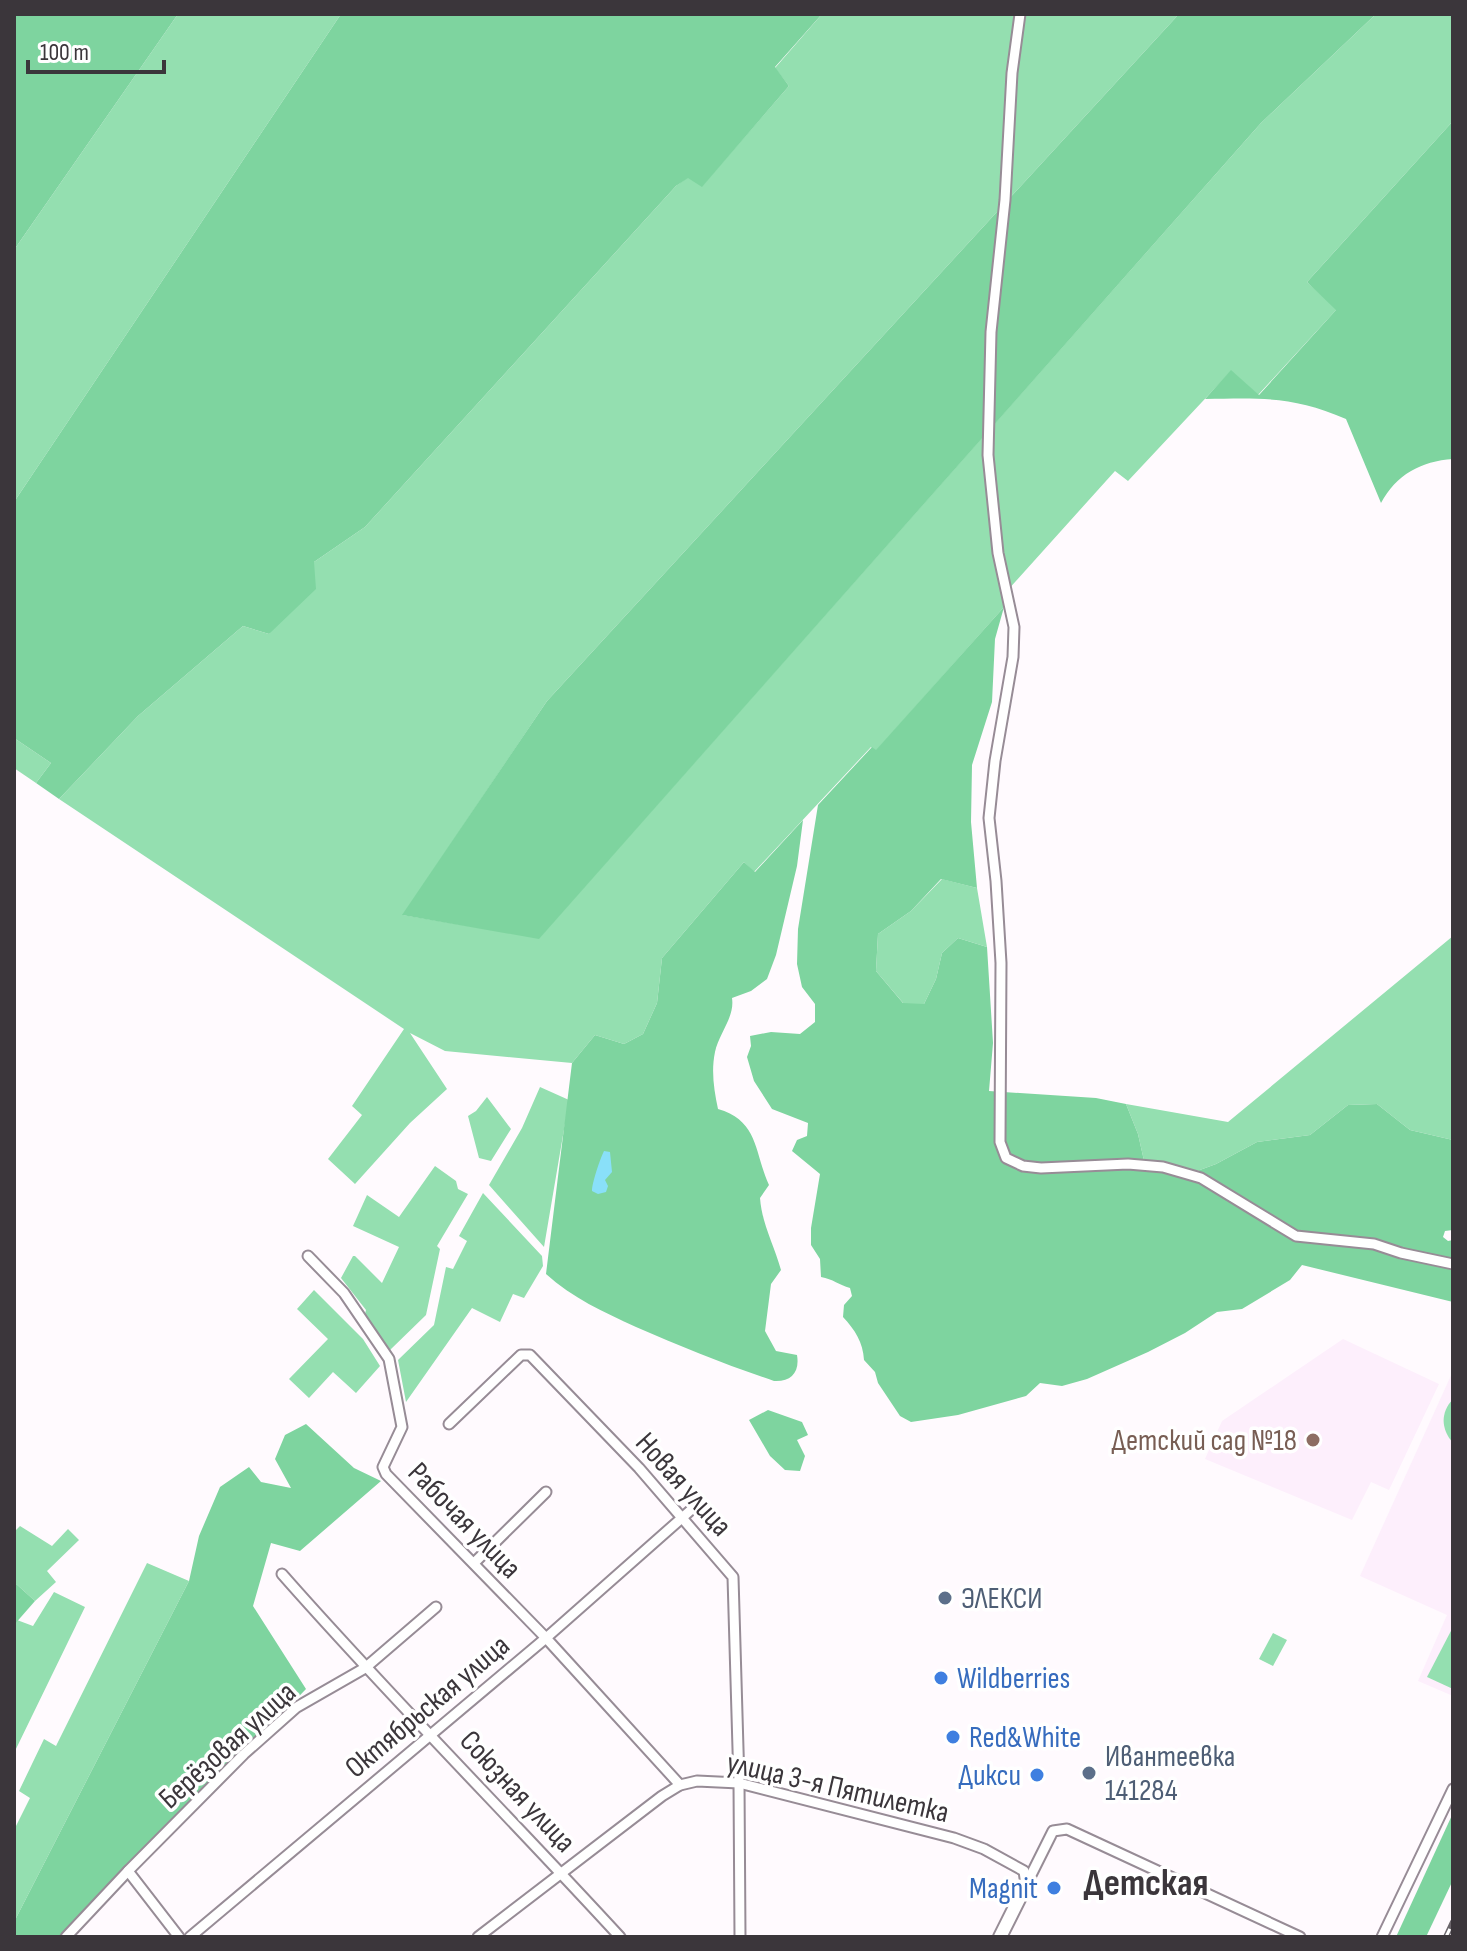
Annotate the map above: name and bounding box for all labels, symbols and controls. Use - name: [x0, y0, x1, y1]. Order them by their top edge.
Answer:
- scale bar: [28, 24, 164, 74]
- text: 100 m: [40, 38, 89, 67]
- place label: Детский сад №18: [1112, 1423, 1297, 1459]
- street label: Новая улица: [627, 1426, 739, 1544]
- marker: Детский сад №18: [1304, 1431, 1322, 1449]
- street label: Рабочая улица: [400, 1455, 528, 1586]
- place label: ЭЛЕКСИ: [961, 1581, 1043, 1617]
- marker: ЭЛЕКСИ: [936, 1589, 954, 1607]
- street label: Октябрьская улица: [338, 1628, 517, 1786]
- place label: Wildberries: [957, 1661, 1070, 1697]
- marker: Wildberries: [932, 1669, 950, 1687]
- street label: Берёзовая улица: [152, 1675, 304, 1817]
- place label: Red&White: [969, 1720, 1081, 1756]
- street label: Союзная улица: [452, 1723, 583, 1860]
- marker: Red&White: [944, 1728, 962, 1746]
- place label: Ивантеевка 141284: [1105, 1739, 1235, 1809]
- street label: улица 3-я Пятилетка: [723, 1745, 952, 1831]
- place label: Дикси: [959, 1758, 1021, 1794]
- marker: Ивантеевка 141284: [1080, 1764, 1098, 1782]
- marker: Дикси: [1028, 1766, 1046, 1784]
- district label: Детская: [1084, 1861, 1208, 1906]
- place label: Magnit: [969, 1871, 1038, 1907]
- marker: Magnit: [1045, 1879, 1063, 1897]

